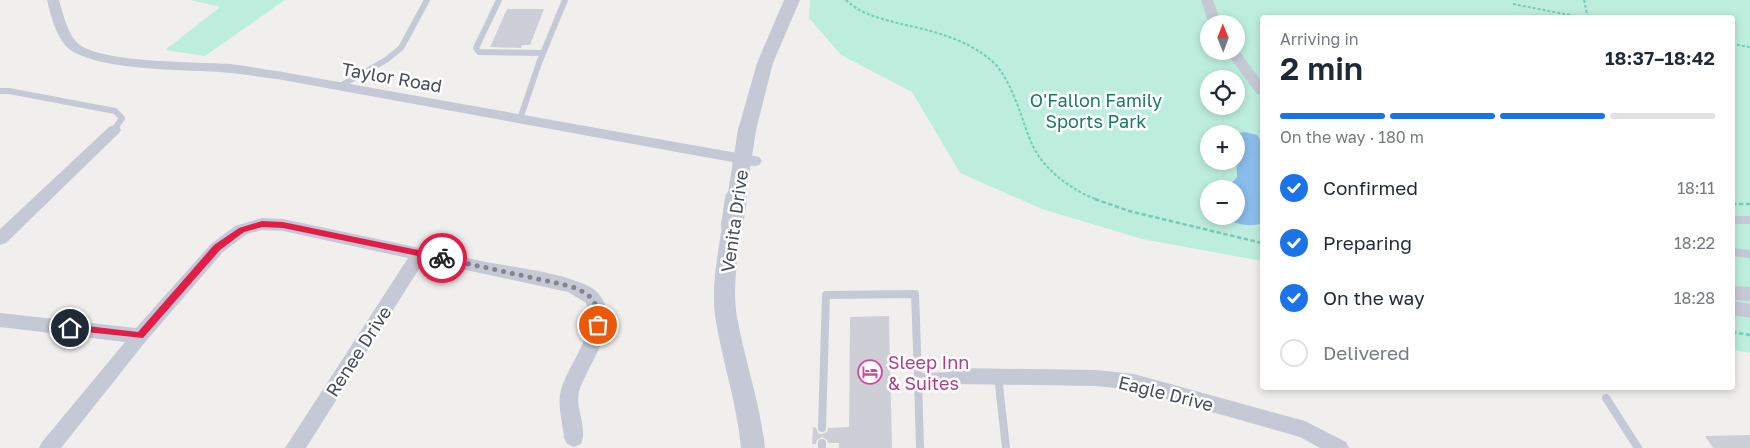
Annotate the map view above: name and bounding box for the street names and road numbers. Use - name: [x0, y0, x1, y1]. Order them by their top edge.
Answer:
- street label: Taylor Road: [340, 57, 444, 97]
- street label: Venita Drive: [716, 168, 752, 274]
- street label: Renee Drive: [321, 302, 395, 400]
- street label: Eagle Drive: [1116, 371, 1216, 415]

